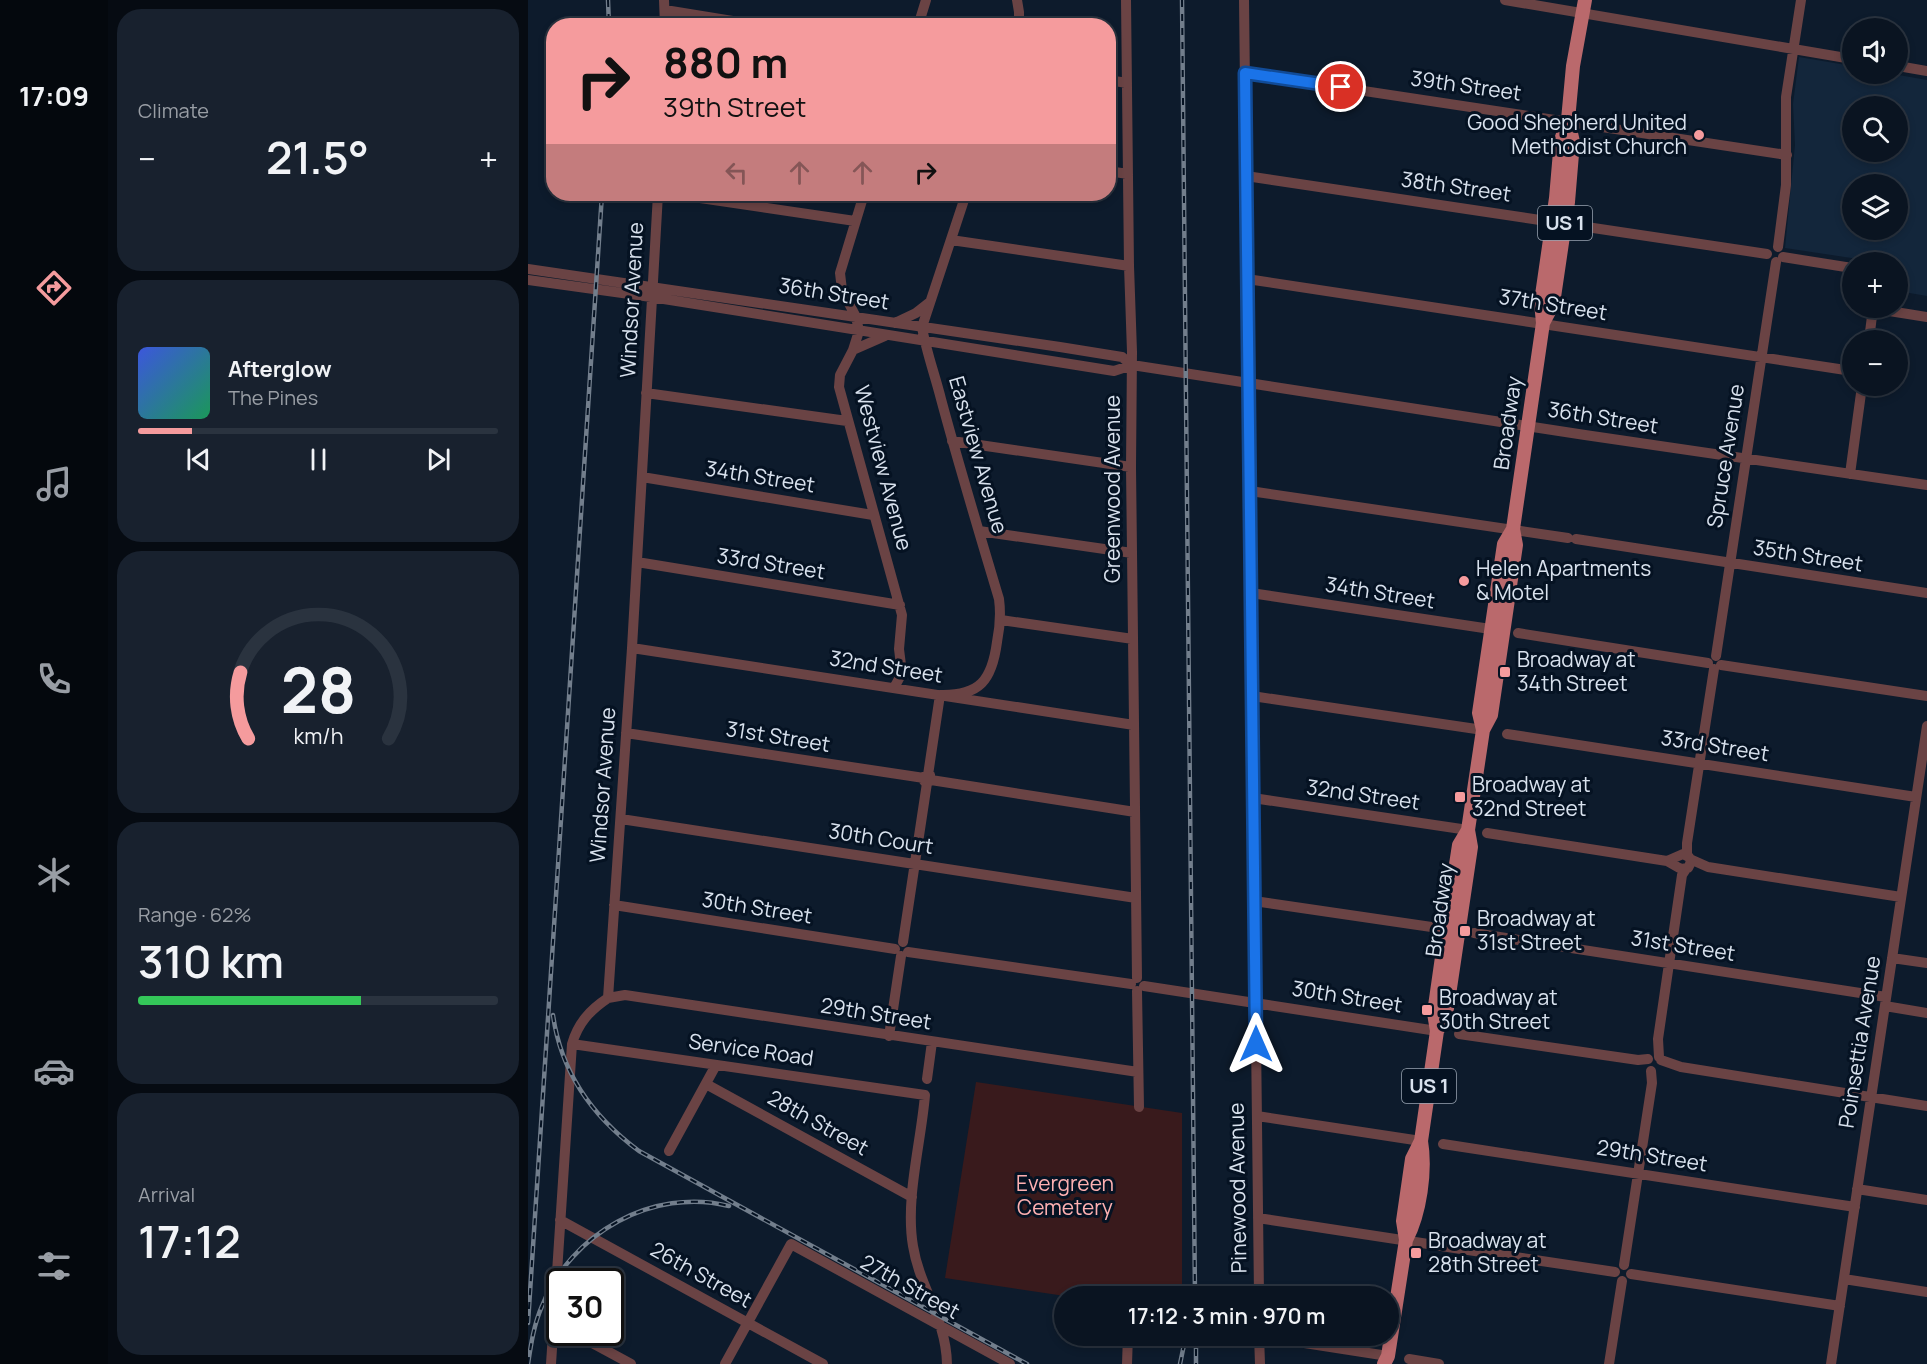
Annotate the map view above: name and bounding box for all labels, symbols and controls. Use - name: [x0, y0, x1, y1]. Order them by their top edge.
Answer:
- map controls: [1842, 18, 1908, 396]
- button: sound: [1842, 18, 1908, 84]
- text: 880 m: [663, 33, 788, 91]
- icon: right: [564, 42, 642, 120]
- pin: [1315, 61, 1366, 112]
- street label: 39th Street: [1409, 63, 1523, 107]
- icon: arrive: [1324, 70, 1357, 103]
- text: 17:09: [19, 77, 89, 114]
- text: 39th Street: [663, 88, 806, 125]
- button: search: [1842, 96, 1908, 162]
- text: Climate: [138, 97, 209, 124]
- place label: Good Shepherd United Methodist Church: [1467, 108, 1687, 160]
- text: 21.5°: [266, 126, 369, 188]
- marker: Good Shepherd United Methodist Church: [1692, 128, 1706, 142]
- text: −: [138, 136, 156, 181]
- text: +: [479, 136, 498, 181]
- icon: left: [720, 156, 753, 189]
- icon: ahead: [783, 156, 816, 189]
- icon: ahead: [846, 156, 879, 189]
- icon: right: [909, 156, 942, 189]
- street label: 38th Street: [1399, 164, 1513, 208]
- button: layers: [1842, 174, 1908, 240]
- road number: US 1: [1538, 206, 1592, 240]
- street label: Windsor Avenue: [613, 221, 649, 379]
- button: +: [1842, 252, 1908, 318]
- icon: directions: [33, 267, 75, 309]
- street label: 36th Street: [777, 270, 891, 316]
- street label: 37th Street: [1497, 282, 1609, 326]
- button: −: [1842, 330, 1908, 396]
- text: Afterglow: [228, 354, 332, 384]
- street label: Eastview Avenue: [943, 373, 1015, 537]
- street label: Broadway: [1487, 374, 1527, 472]
- street label: Westview Avenue: [848, 382, 919, 553]
- street label: Spruce Avenue: [1700, 382, 1750, 530]
- text: The Pines: [228, 384, 318, 411]
- street label: 36th Street: [1546, 394, 1660, 440]
- street label: Greenwood Avenue: [1098, 395, 1126, 583]
- icon: previous: [182, 443, 215, 476]
- icon: pause: [302, 443, 335, 476]
- icon: next: [422, 443, 455, 476]
- street label: 34th Street: [703, 454, 817, 499]
- icon: music: [33, 463, 75, 505]
- street label: 35th Street: [1751, 533, 1865, 577]
- street label: 33rd Street: [715, 541, 827, 585]
- place label: Helen Apartments & Motel: [1476, 554, 1651, 606]
- street label: 34th Street: [1323, 570, 1437, 615]
- marker: Helen Apartments & Motel: [1457, 574, 1471, 588]
- street label: 32nd Street: [828, 643, 945, 689]
- place label: Broadway at 34th Street: [1517, 645, 1636, 697]
- text: 28: [280, 646, 356, 732]
- icon: phone: [33, 658, 75, 700]
- marker: Broadway at 34th Street: [1498, 665, 1512, 679]
- street label: Windsor Avenue: [583, 706, 621, 864]
- street label: 31st Street: [724, 714, 832, 758]
- text: km/h: [293, 721, 343, 750]
- street label: 33rd Street: [1659, 723, 1771, 767]
- place label: Broadway at 32nd Street: [1472, 770, 1591, 822]
- street label: 32nd Street: [1305, 772, 1422, 816]
- marker: Broadway at 32nd Street: [1453, 790, 1467, 804]
- street label: 30th Court: [827, 816, 935, 860]
- icon: climate: [33, 854, 75, 896]
- street label: Broadway: [1419, 861, 1459, 959]
- street label: 30th Street: [700, 884, 814, 930]
- text: Range · 62%: [138, 901, 252, 928]
- place label: Broadway at 31st Street: [1477, 904, 1596, 956]
- street label: 31st Street: [1629, 923, 1737, 967]
- marker: Broadway at 31st Street: [1458, 924, 1472, 938]
- text: 310 km: [138, 930, 284, 992]
- street label: Poinsettia Avenue: [1832, 954, 1886, 1130]
- street label: 30th Street: [1290, 973, 1404, 1019]
- place label: Broadway at 30th Street: [1439, 983, 1558, 1035]
- street label: 29th Street: [819, 990, 934, 1036]
- marker: Broadway at 30th Street: [1420, 1003, 1434, 1017]
- position arrow: [1224, 1012, 1288, 1076]
- street label: Service Road: [687, 1026, 815, 1072]
- icon: car: [33, 1050, 75, 1092]
- road number: US 1: [1402, 1069, 1456, 1103]
- street label: 28th Street: [763, 1083, 874, 1161]
- street label: Pinewood Avenue: [1222, 1102, 1252, 1274]
- street label: 29th Street: [1595, 1132, 1710, 1178]
- park label: Evergreen Cemetery: [1016, 1169, 1114, 1221]
- text: Arrival: [138, 1181, 195, 1208]
- text: 17:12: [138, 1210, 241, 1272]
- place label: Broadway at 28th Street: [1428, 1226, 1547, 1278]
- street label: 26th Street: [646, 1235, 757, 1313]
- icon: filters: [33, 1245, 75, 1287]
- marker: Broadway at 28th Street: [1409, 1246, 1423, 1260]
- street label: 27th Street: [856, 1247, 965, 1325]
- speed limit sign: 30: [546, 1268, 624, 1346]
- text: 17:12 · 3 min · 970 m: [1128, 1301, 1325, 1331]

